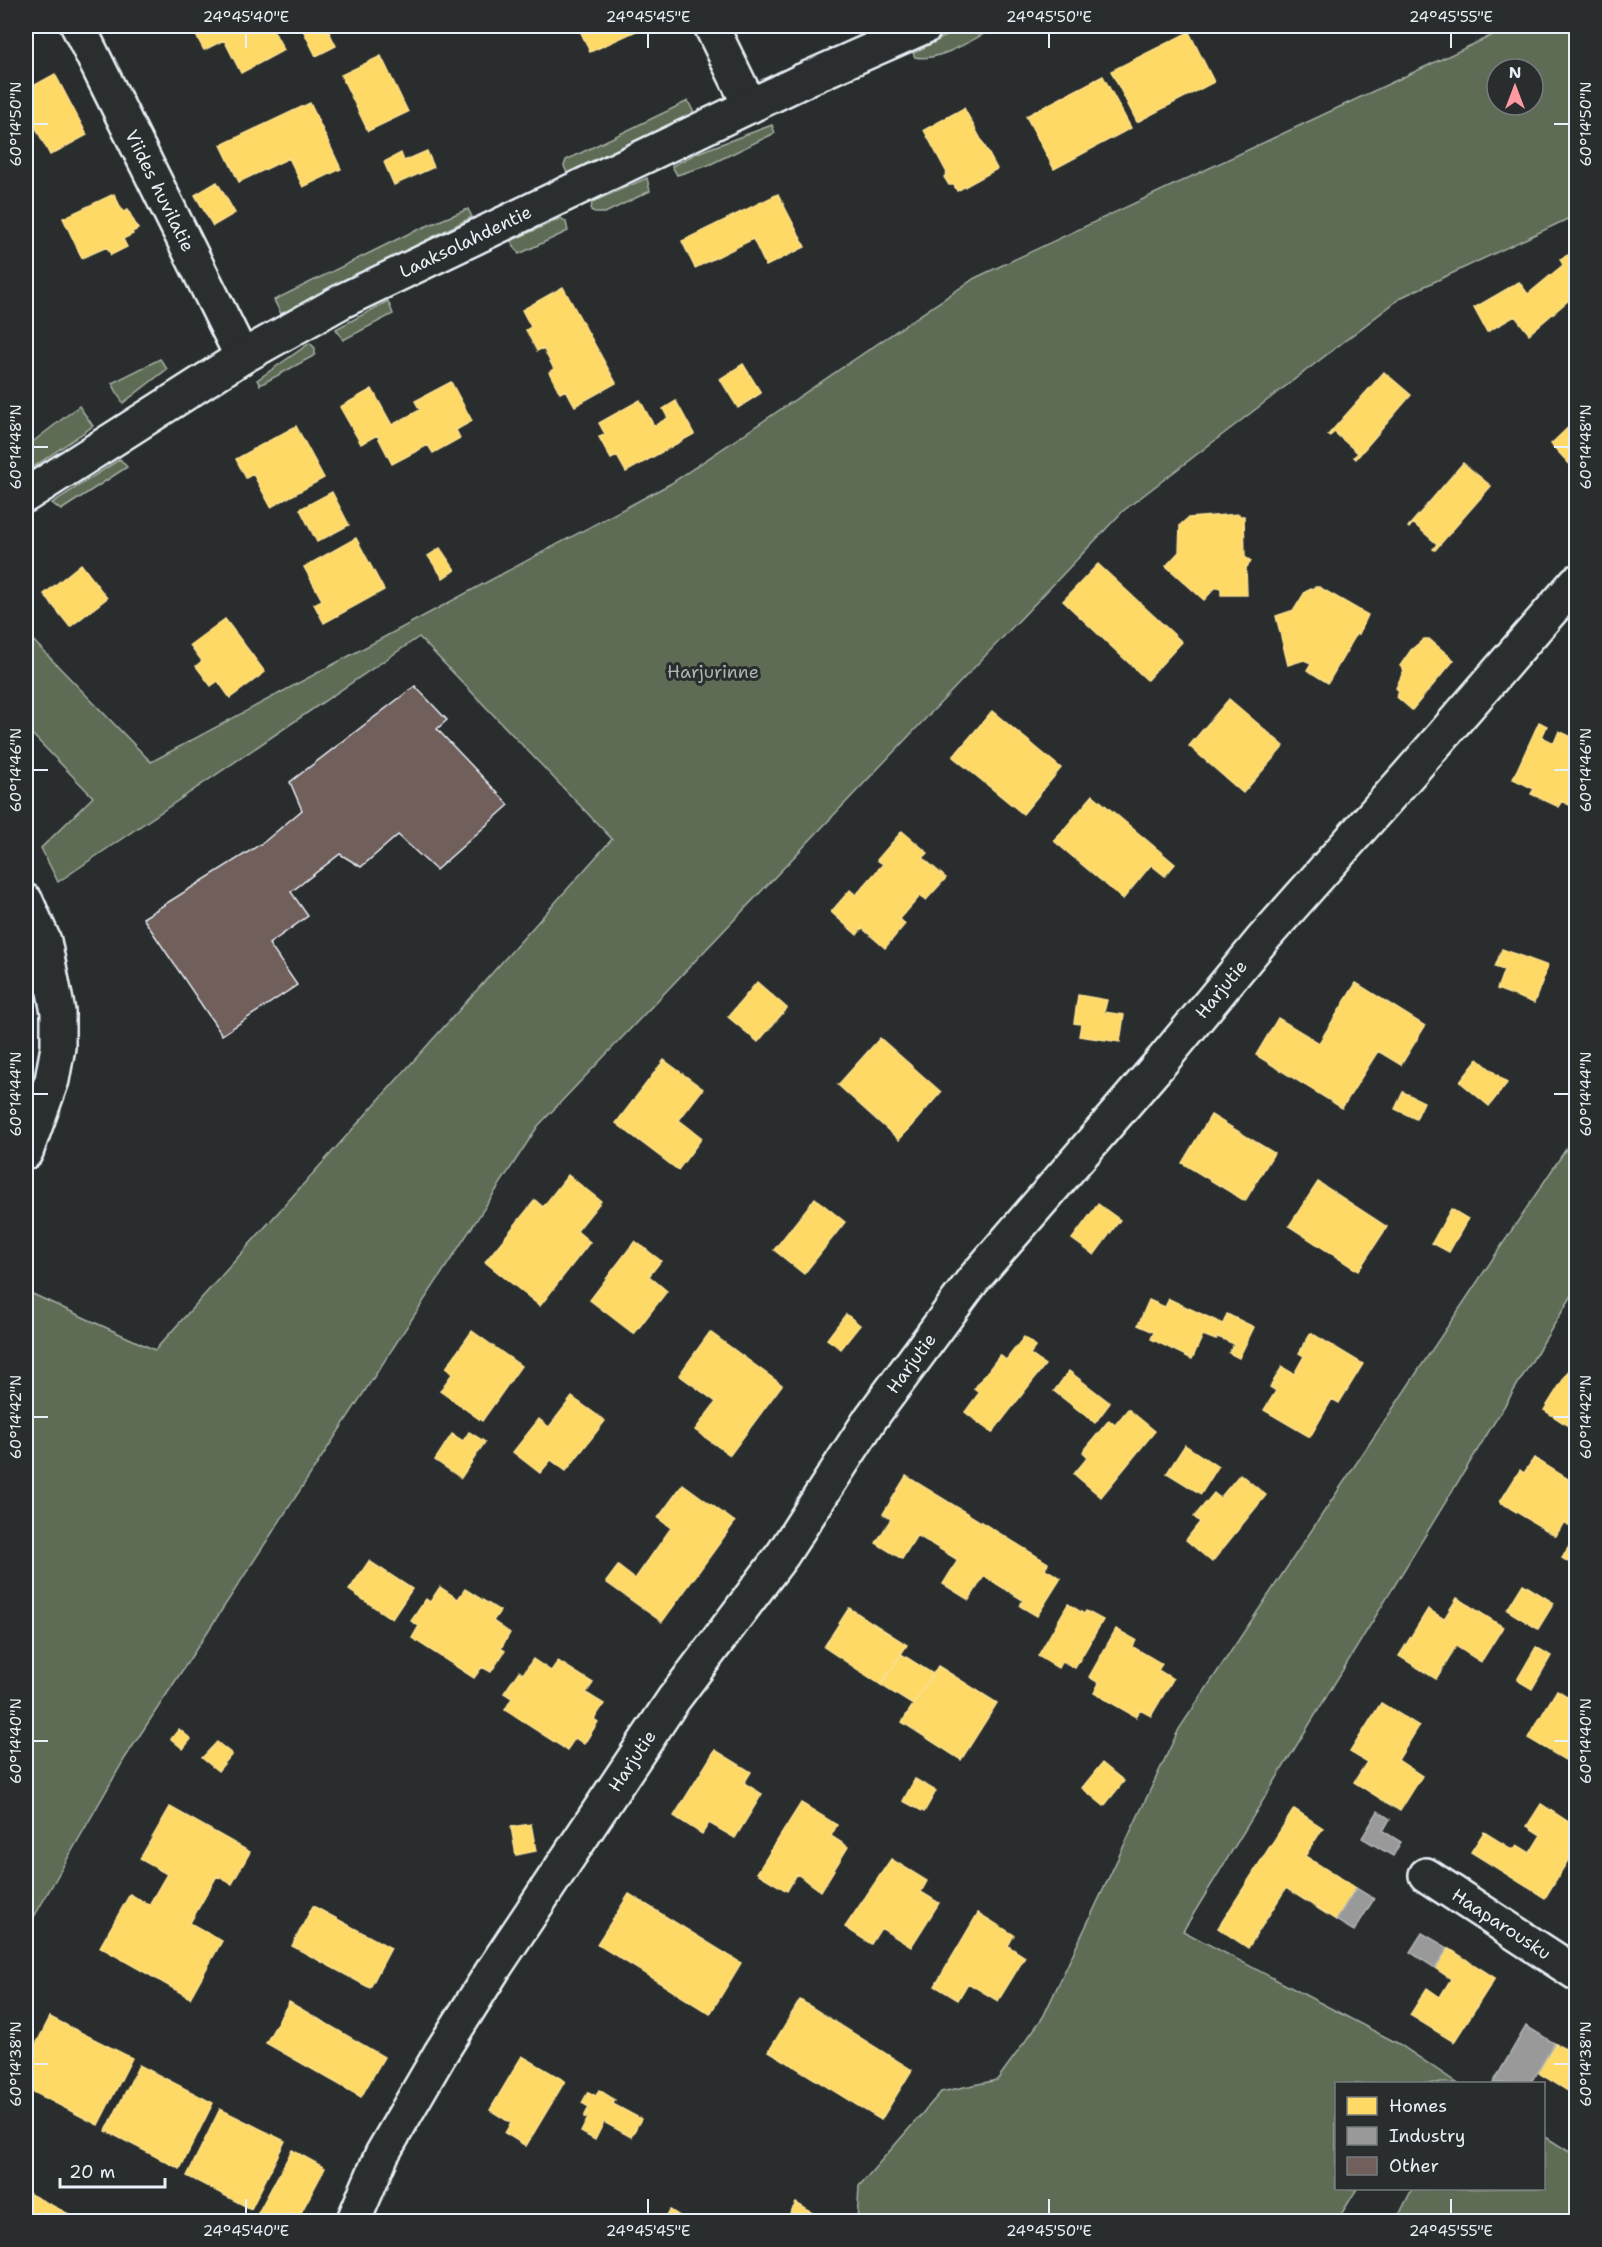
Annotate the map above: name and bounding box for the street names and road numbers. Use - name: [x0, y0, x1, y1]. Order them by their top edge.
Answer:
- street label: Viides huvilatie: [119, 126, 200, 256]
- street label: Laaksolahdentie: [396, 200, 536, 284]
- street label: Harjutie: [1190, 955, 1253, 1024]
- street label: Harjutie: [881, 1328, 942, 1399]
- street label: Harjutie: [603, 1725, 662, 1797]
- street label: Haaparousku: [1447, 1883, 1556, 1965]

